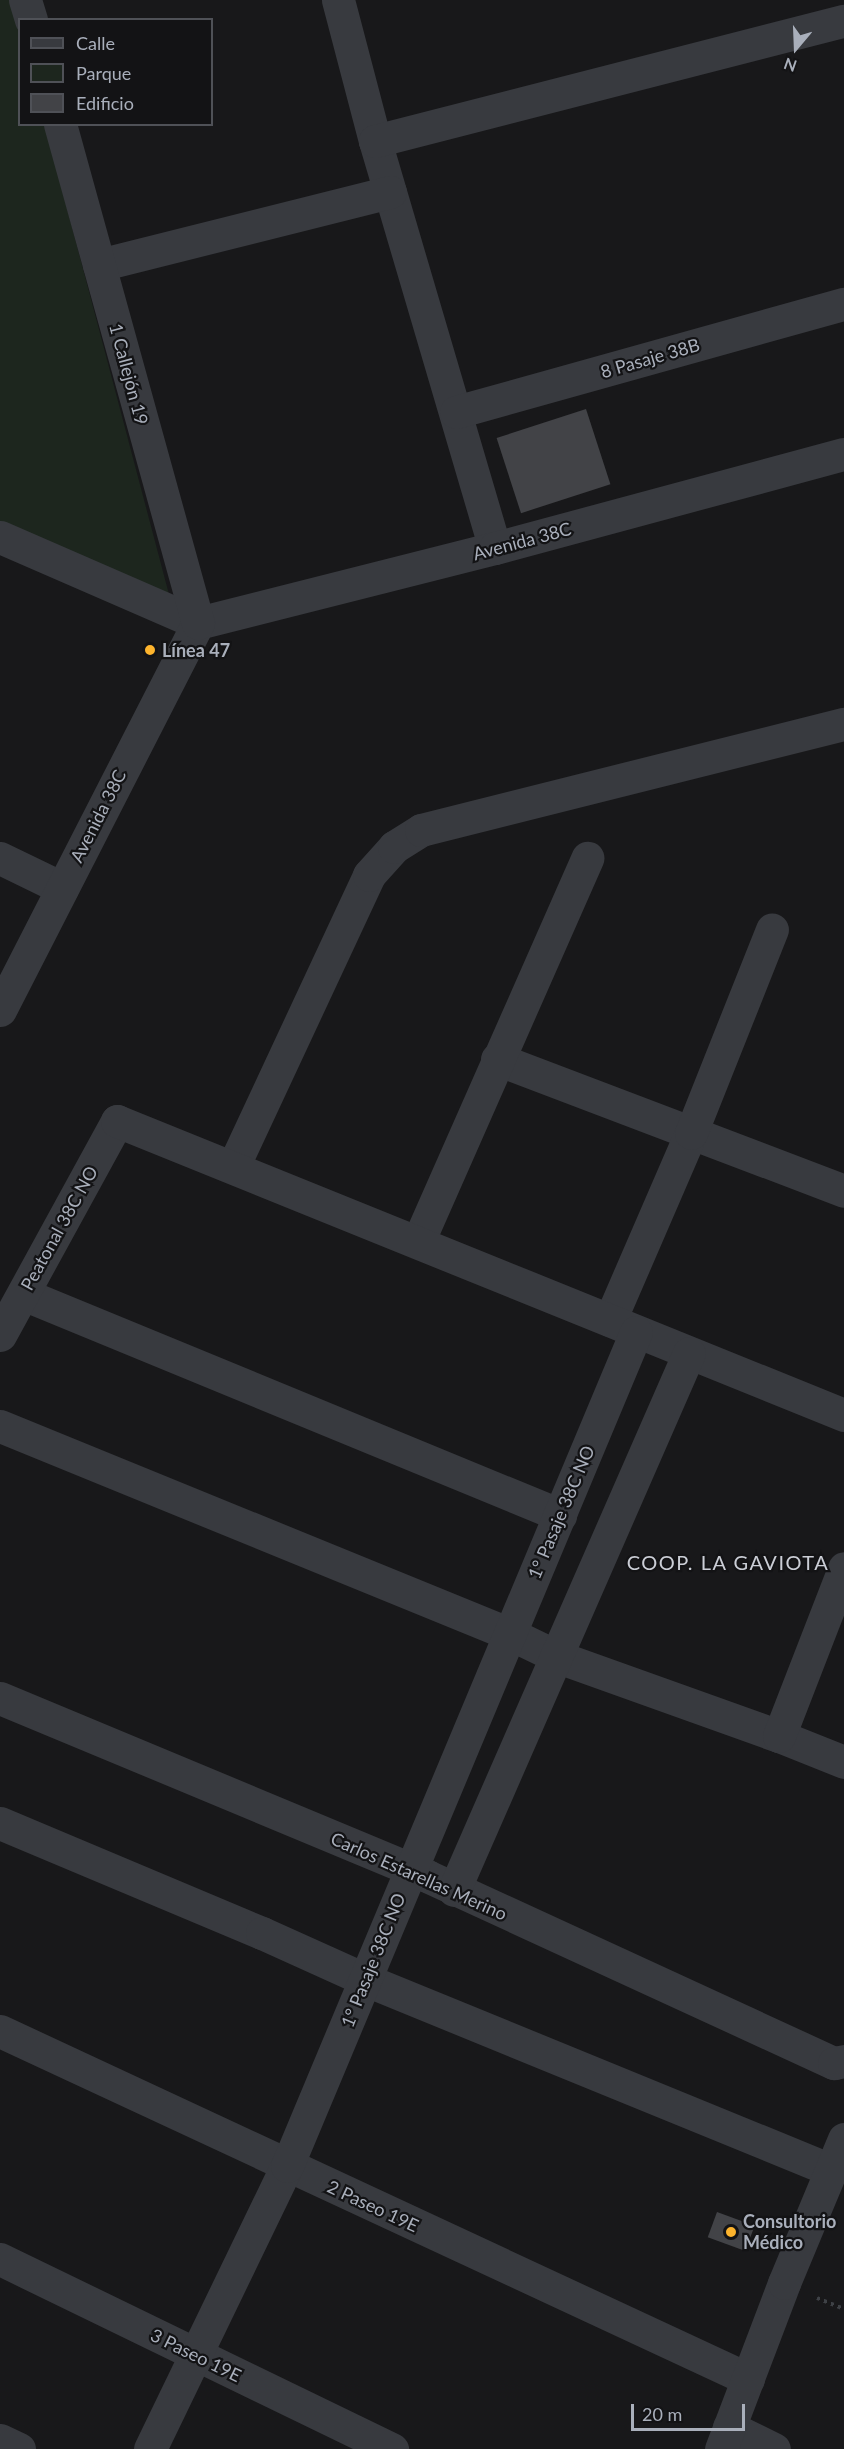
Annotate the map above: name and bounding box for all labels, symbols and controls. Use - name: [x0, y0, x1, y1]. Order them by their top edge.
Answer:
- legend: [18, 18, 213, 126]
- north arrow: [766, 18, 826, 78]
- text: Calle: [76, 32, 115, 54]
- text: N: [781, 55, 799, 76]
- text: Parque: [76, 62, 131, 84]
- text: Edificio: [76, 92, 134, 114]
- street label: 1 Callejón 19: [105, 321, 153, 427]
- street label: 8 Pasaje 38B: [598, 334, 702, 382]
- street label: Avenida 38C: [470, 518, 574, 564]
- place label: Línea 47: [162, 639, 230, 661]
- marker: Línea 47: [143, 643, 157, 657]
- street label: Avenida 38C: [65, 766, 131, 866]
- street label: Peatonal 38C NO: [16, 1162, 102, 1294]
- street label: 1° Pasaje 38C NO: [523, 1442, 599, 1582]
- district label: COOP. LA GAVIOTA: [626, 1550, 830, 1574]
- street label: Carlos Estarellas Merino: [328, 1827, 510, 1925]
- street label: 1° Pasaje 38C NO: [336, 1890, 410, 2030]
- street label: 2 Paseo 19E: [324, 2176, 422, 2236]
- place label: Consultorio Médico: [743, 2211, 836, 2254]
- marker: Consultorio Médico: [724, 2225, 738, 2239]
- street label: 3 Paseo 19E: [147, 2324, 245, 2386]
- scale bar: [634, 2392, 748, 2430]
- text: 20 m: [642, 2403, 682, 2425]

